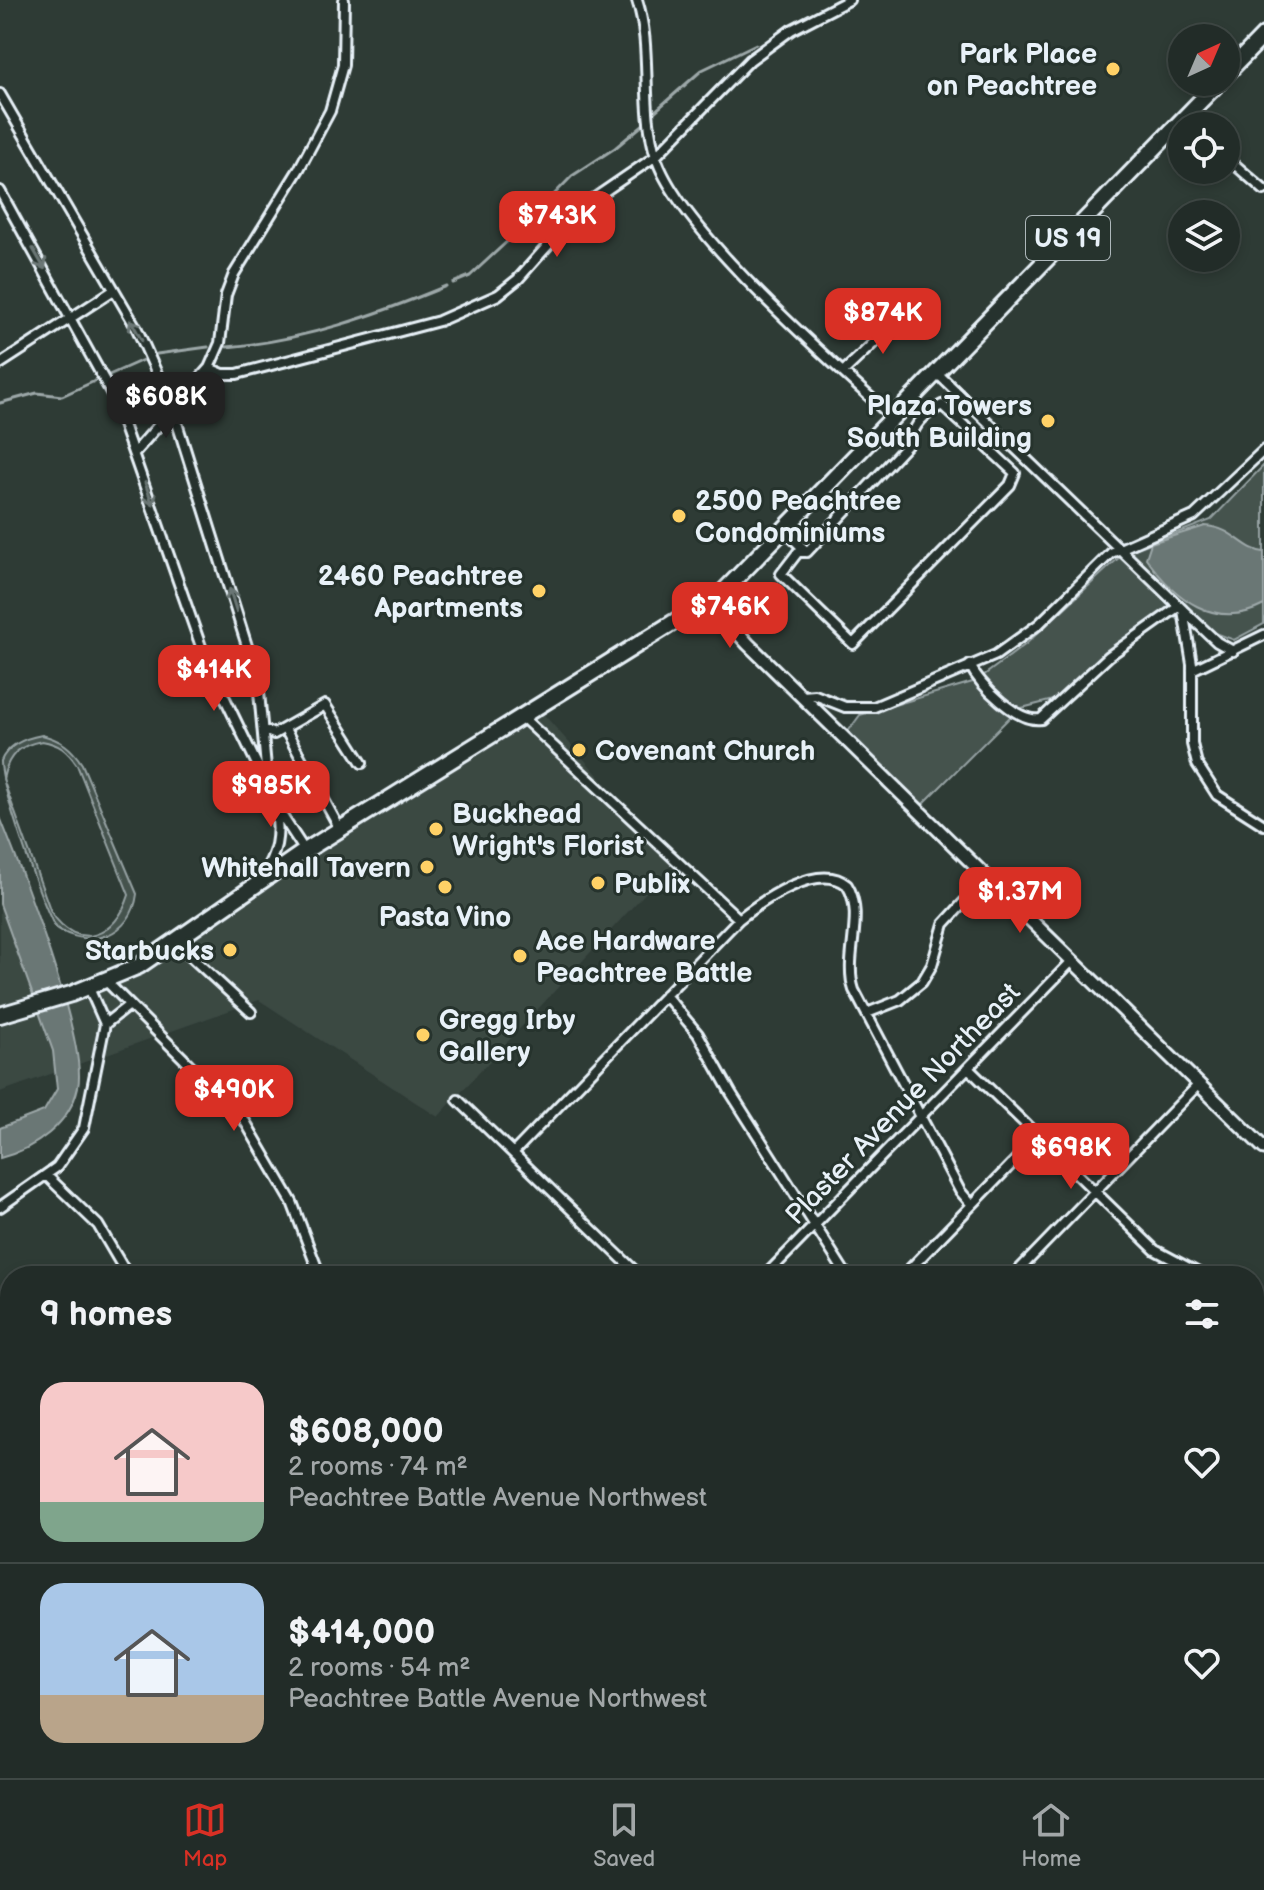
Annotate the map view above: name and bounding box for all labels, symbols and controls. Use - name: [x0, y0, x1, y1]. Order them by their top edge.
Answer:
- north arrow: [1168, 24, 1240, 96]
- map controls: [1168, 24, 1240, 272]
- place label: Park Place on Peachtree: [927, 38, 1097, 103]
- marker: Park Place on Peachtree: [1104, 60, 1122, 78]
- button: locate: [1168, 112, 1240, 184]
- pin: $743K: [501, 191, 613, 259]
- button: layers: [1168, 200, 1240, 272]
- text: $743K: [517, 201, 597, 232]
- road number: US 19: [1026, 216, 1110, 260]
- one-way arrow: [31, 247, 47, 270]
- pin: $874K: [827, 288, 939, 356]
- text: $874K: [843, 298, 923, 329]
- one-way arrow: [128, 318, 144, 342]
- pin: $608K: [110, 372, 222, 440]
- text: $608K: [125, 382, 207, 413]
- place label: Plaza Towers South Building: [847, 390, 1032, 455]
- marker: Plaza Towers South Building: [1039, 412, 1057, 430]
- one-way arrow: [143, 481, 158, 506]
- place label: 2500 Peachtree Condominiums: [695, 485, 901, 550]
- marker: 2500 Peachtree Condominiums: [670, 507, 688, 525]
- place label: 2460 Peachtree Apartments: [318, 560, 523, 625]
- marker: 2460 Peachtree Apartments: [530, 582, 548, 600]
- pin: $746K: [674, 582, 786, 650]
- one-way arrow: [225, 588, 240, 613]
- text: $746K: [690, 592, 770, 623]
- pin: $414K: [158, 645, 270, 713]
- text: $414K: [176, 655, 252, 686]
- place label: Covenant Church: [595, 735, 815, 768]
- marker: Covenant Church: [570, 741, 588, 759]
- pin: $985K: [215, 761, 327, 829]
- text: $985K: [231, 771, 311, 802]
- place label: Buckhead Wright's Florist: [452, 798, 644, 863]
- marker: Buckhead Wright's Florist: [427, 820, 445, 838]
- place label: Whitehall Tavern: [201, 852, 411, 885]
- marker: Whitehall Tavern: [418, 858, 436, 876]
- pin: $1.37M: [955, 867, 1085, 935]
- place label: Publix: [614, 868, 691, 901]
- marker: Publix: [589, 874, 607, 892]
- text: $1.37M: [977, 877, 1063, 908]
- marker: Pasta Vino: [436, 878, 454, 896]
- place label: Pasta Vino: [379, 901, 511, 934]
- place label: Ace Hardware Peachtree Battle: [535, 925, 752, 990]
- place label: Starbucks: [85, 935, 214, 968]
- marker: Starbucks: [221, 941, 239, 959]
- marker: Ace Hardware Peachtree Battle: [511, 947, 529, 965]
- street label: Plaster Avenue Northeast: [779, 976, 1028, 1232]
- place label: Gregg Irby Gallery: [439, 1004, 576, 1069]
- marker: Gregg Irby Gallery: [414, 1026, 432, 1044]
- pin: $490K: [178, 1065, 290, 1133]
- text: $490K: [193, 1075, 275, 1106]
- pin: $698K: [1015, 1123, 1127, 1191]
- text: $698K: [1030, 1133, 1112, 1164]
- icon: filters: [1180, 1292, 1224, 1336]
- text: 9 homes: [40, 1294, 172, 1335]
- text: $608,000: [288, 1411, 444, 1452]
- icon: home: [104, 1414, 200, 1510]
- icon: heart: [1180, 1440, 1224, 1484]
- text: 2 rooms · 74 m²: [288, 1452, 468, 1483]
- text: Peachtree Battle Avenue Northwest: [288, 1483, 707, 1514]
- text: $414,000: [288, 1612, 435, 1653]
- icon: home: [104, 1615, 200, 1711]
- icon: heart: [1180, 1641, 1224, 1685]
- text: 2 rooms · 54 m²: [288, 1653, 471, 1684]
- text: Peachtree Battle Avenue Northwest: [288, 1684, 707, 1715]
- tab: Map: [183, 1798, 227, 1873]
- tab: Saved: [593, 1798, 655, 1873]
- tab: Home: [1021, 1798, 1081, 1873]

